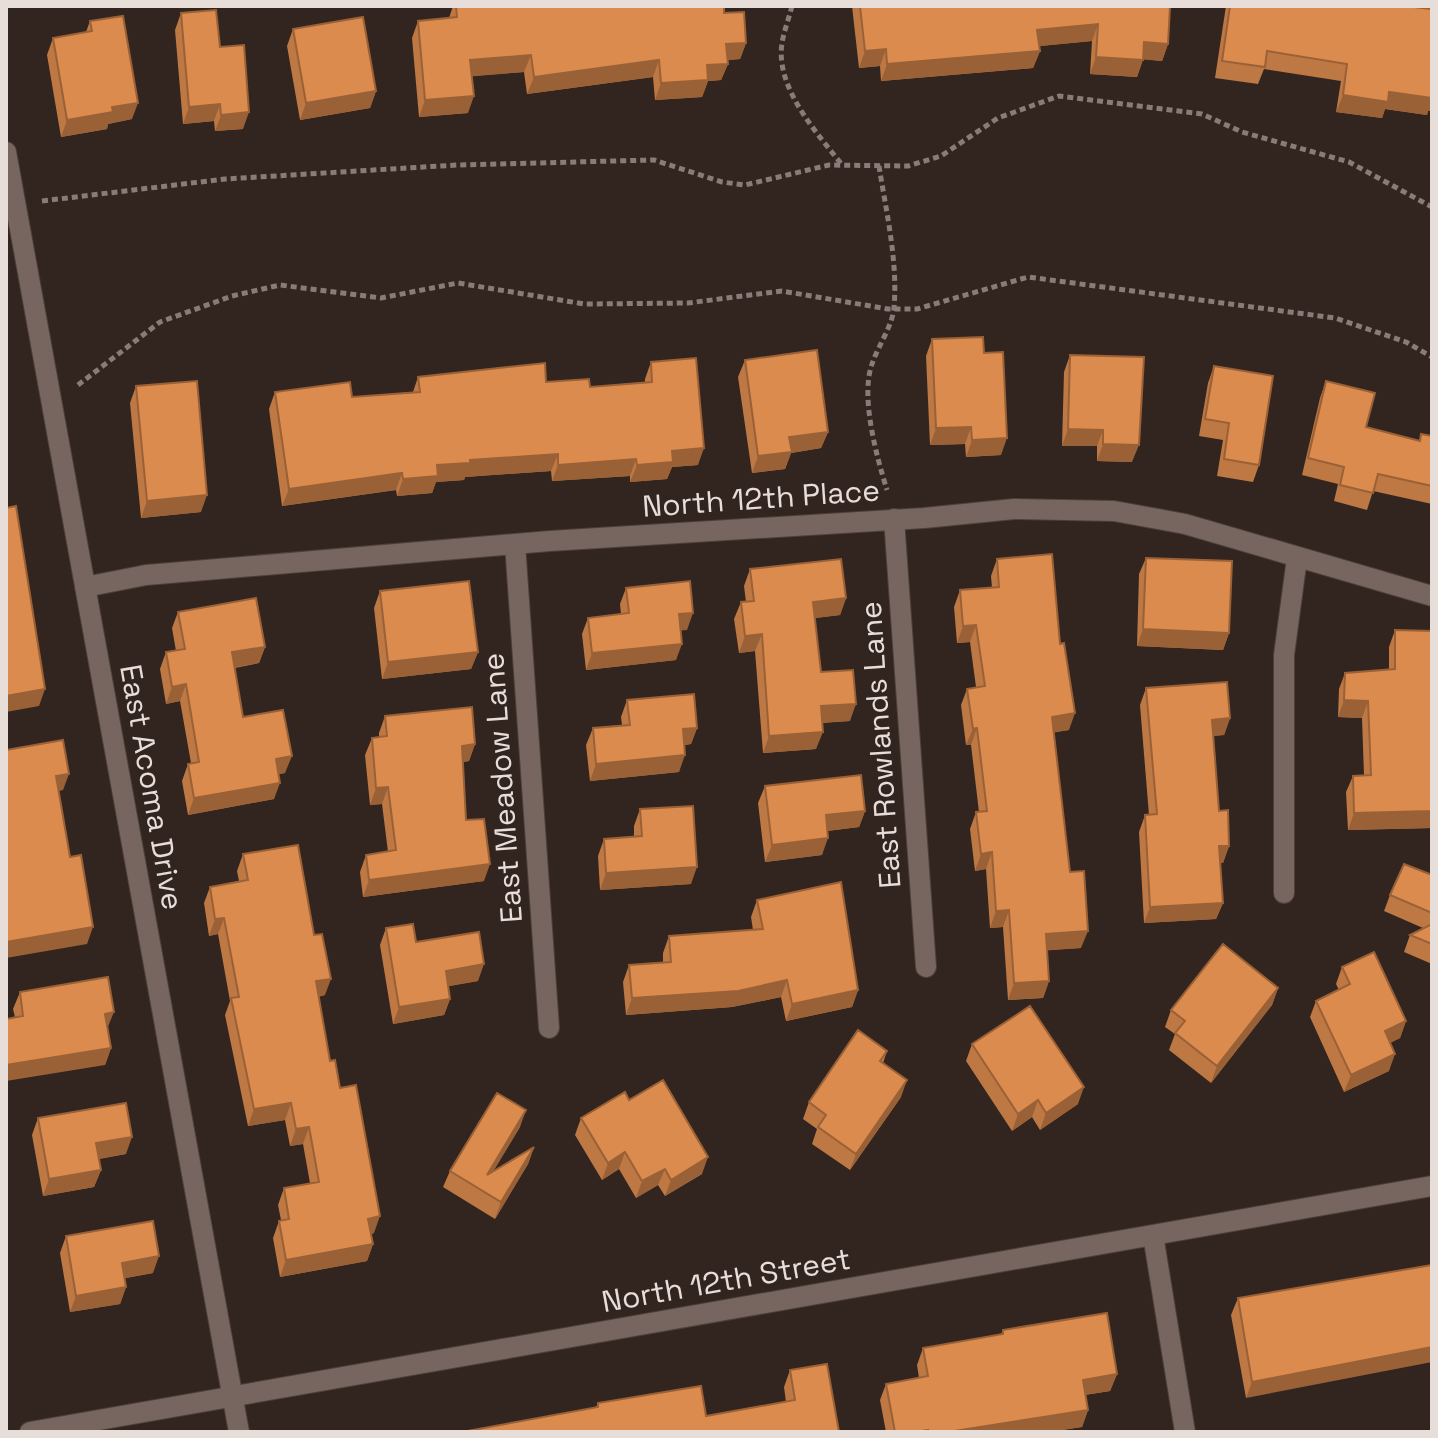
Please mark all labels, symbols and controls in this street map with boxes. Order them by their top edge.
street label: North 12th Place [641,470,881,526]
street label: East Rowlands Lane [851,600,909,890]
street label: East Meadow Lane [473,652,531,924]
street label: East Acoma Drive [111,661,193,913]
street label: North 12th Street [599,1239,853,1321]

